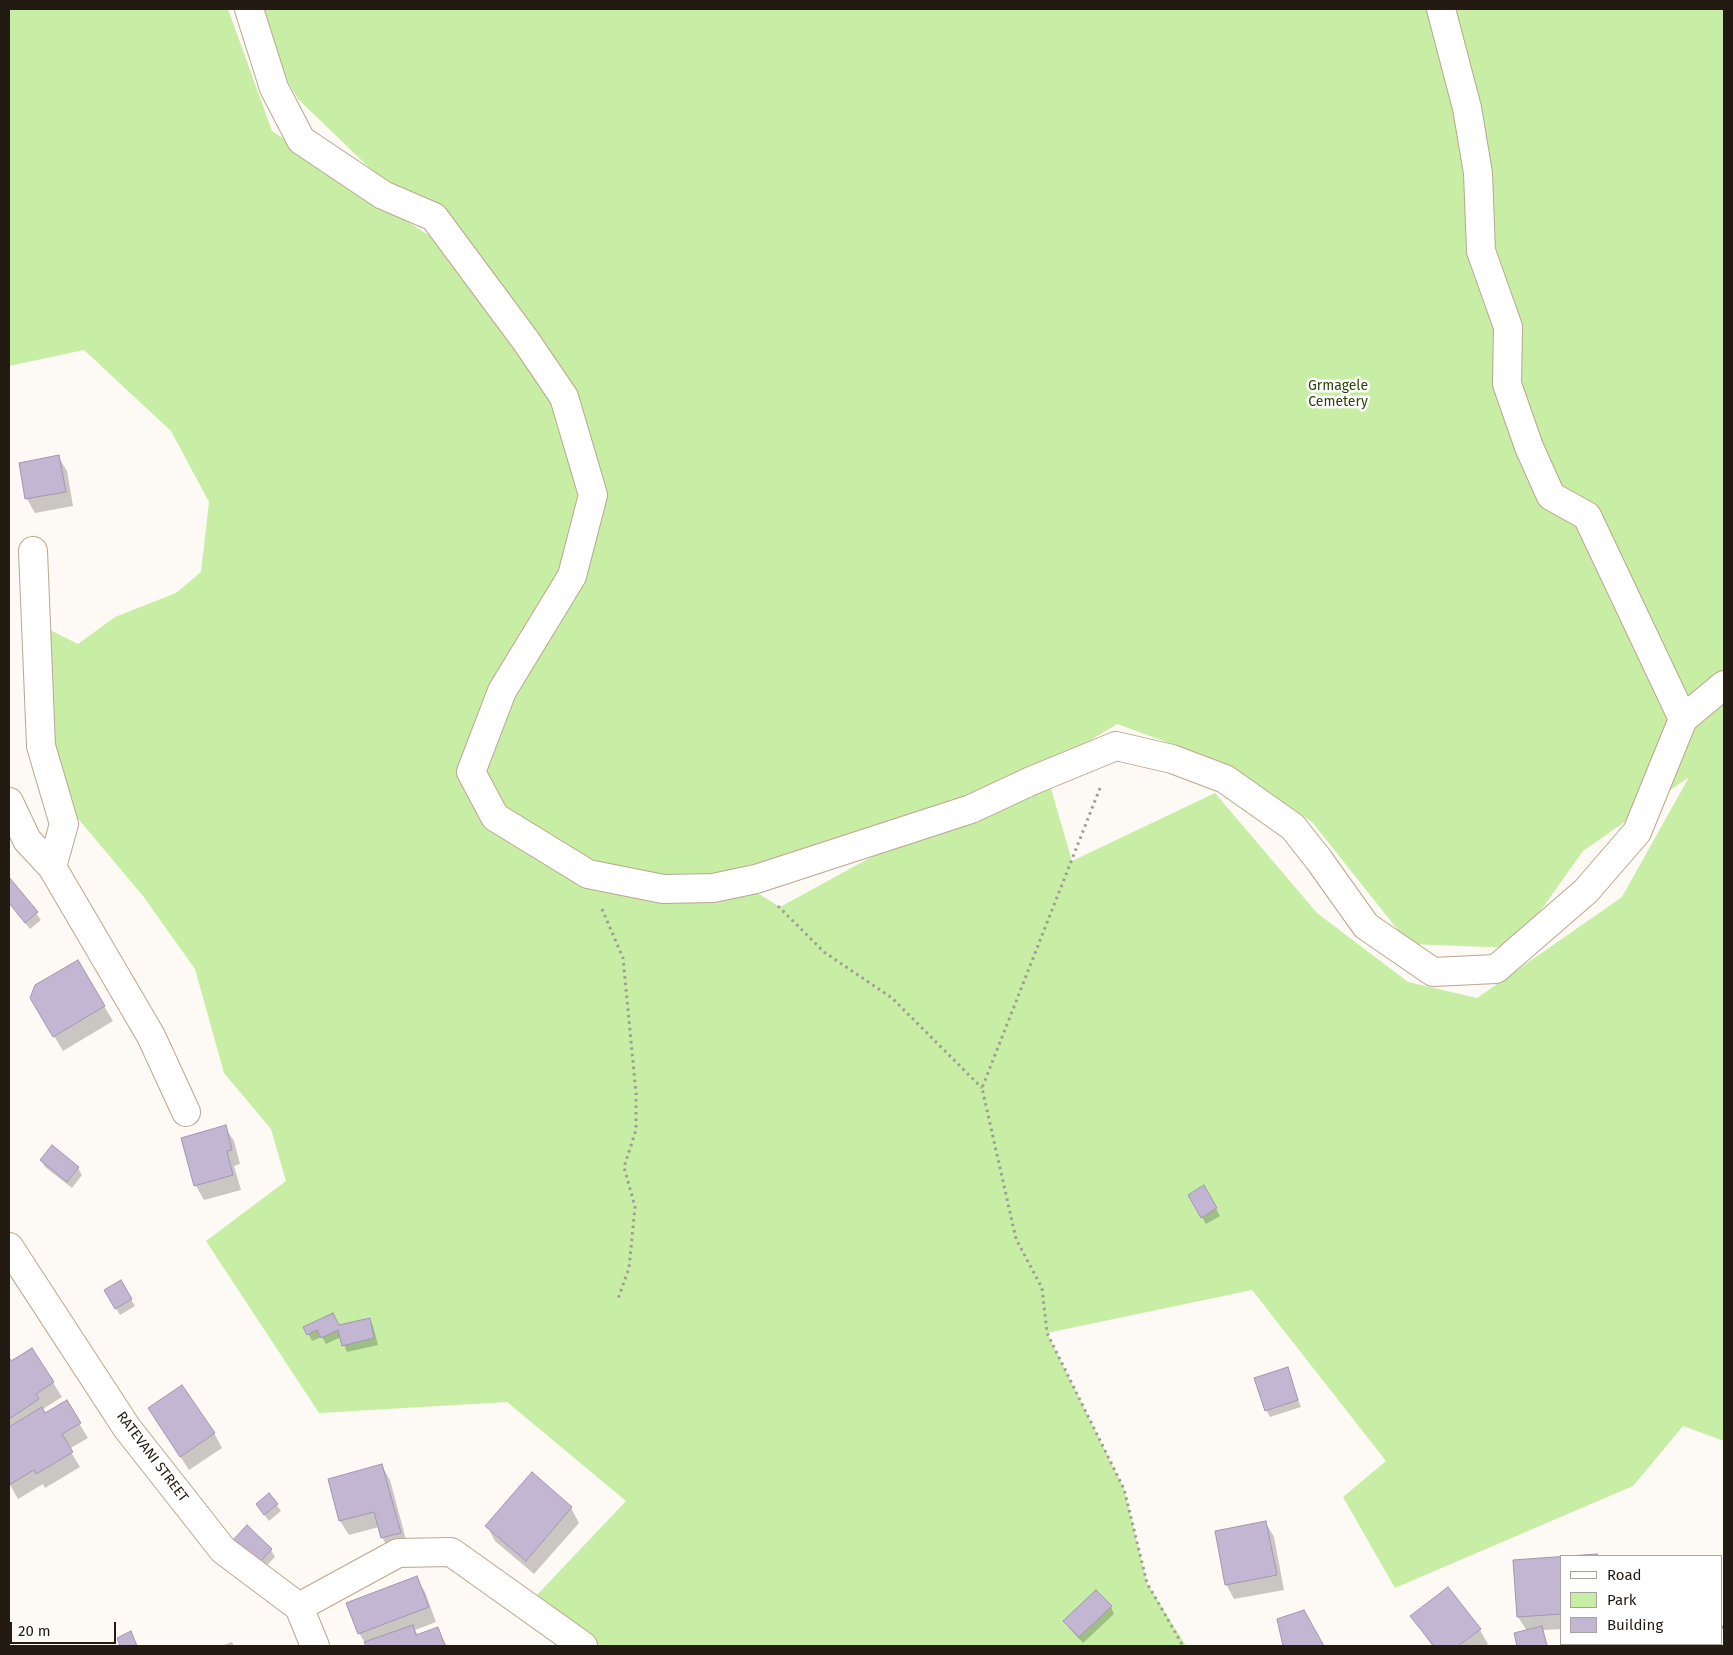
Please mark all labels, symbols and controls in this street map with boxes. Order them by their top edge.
park label: Grmagele Cemetery [1308,378,1368,411]
street label: RATEVANI STREET [113,1409,191,1505]
legend [1560,1555,1723,1645]
text: Road [1607,1566,1642,1584]
text: Park [1607,1591,1637,1609]
scale bar [12,1612,119,1644]
text: Building [1607,1616,1663,1634]
text: 20 m [18,1622,51,1640]

